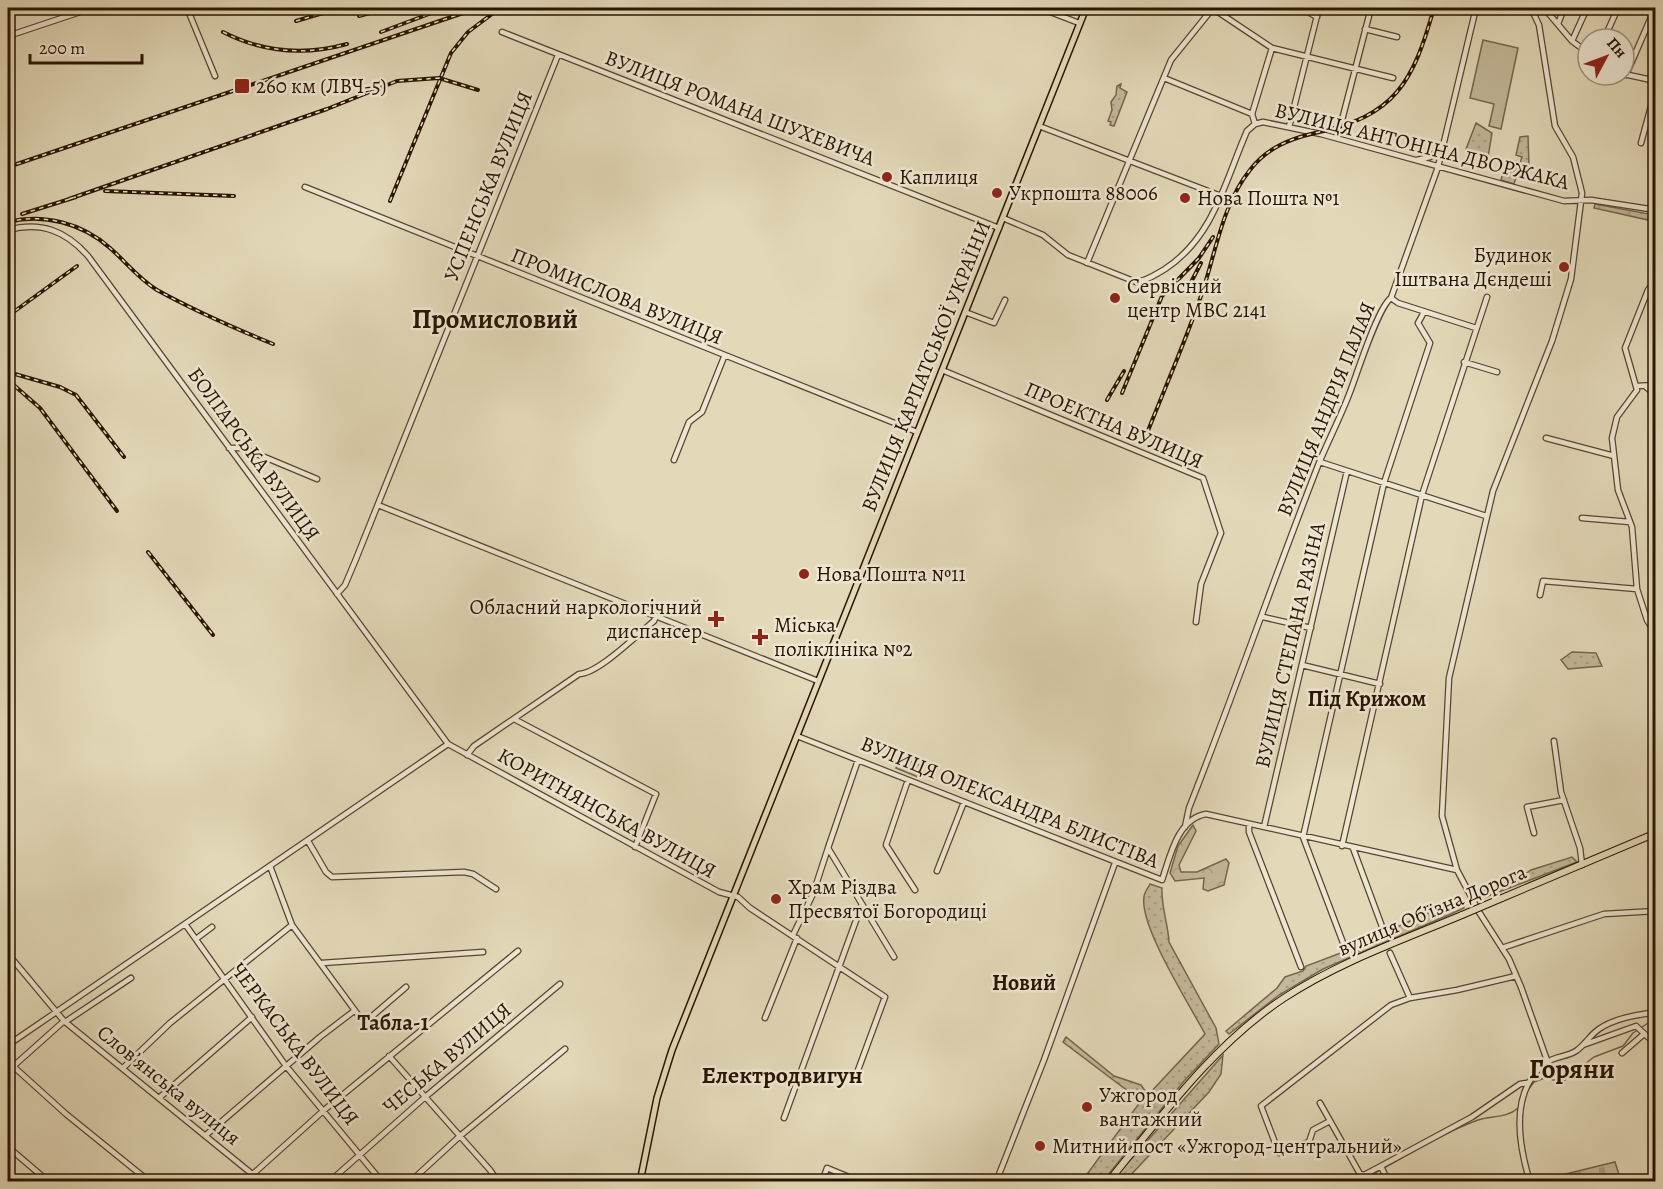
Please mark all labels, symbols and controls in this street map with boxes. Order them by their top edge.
scale bar [30,27,142,65]
north arrow [1576,27,1636,87]
text: Пн [1601,33,1632,63]
text: 200 m [39,36,85,60]
street label: ВУЛИЦЯ РОМАНА ШУХЕВИЧА [601,43,880,173]
place label: 260 км (ЛВЧ-5) [256,72,386,100]
marker: 260 км (ЛВЧ-5) [233,77,251,95]
street label: УСПЕНСЬКА ВУЛИЦЯ [437,87,539,285]
street label: ВУЛИЦЯ АНТОНІНА ДВОРЖАКА [1272,96,1573,196]
place label: Каплиця [899,163,978,191]
marker: Каплиця [880,170,894,184]
place label: Укрпошта 88006 [1009,179,1158,207]
place label: Нова Пошта №1 [1197,184,1340,212]
marker: Укрпошта 88006 [990,186,1004,200]
marker: Нова Пошта №1 [1178,191,1192,205]
street label: ВУЛИЦЯ КАРПАТСЬКОЇ УКРАЇНИ [855,216,997,516]
street label: ПРОМИСЛОВА ВУЛИЦЯ [507,241,727,351]
place label: Будинок Іштвана Дєндеші [1394,241,1552,293]
marker: Будинок Іштвана Дєндеші [1557,260,1571,274]
place label: Сервісний центр МВС 2141 [1127,272,1266,324]
marker: Сервісний центр МВС 2141 [1108,291,1122,305]
street label: ВУЛИЦЯ АНДРІЯ ПАЛАЯ [1270,298,1382,520]
district label: Промисловий [412,301,578,337]
street label: БОЛГАРСЬКА ВУЛИЦЯ [181,361,327,547]
street label: ПРОЕКТНА ВУЛИЦЯ [1020,375,1208,475]
street label: ВУЛИЦЯ СТЕПАНА РАЗІНА [1248,519,1332,771]
place label: Нова Пошта №11 [816,560,966,588]
marker: Нова Пошта №11 [797,567,811,581]
place label: Обласний наркологічний диспансер [470,593,702,645]
marker: Обласний наркологічний диспансер [707,610,725,628]
place label: Міська поліклініка №2 [774,611,913,663]
marker: Міська поліклініка №2 [751,628,769,646]
district label: Під Крижом [1308,684,1427,714]
street label: ВУЛИЦЯ ОЛЕКСАНДРА БЛИСТІВА [857,729,1164,875]
street label: КОРИТНЯНСЬКА ВУЛИЦЯ [493,741,721,885]
street label: вулиця Обʼїзна Дорога [1333,857,1531,962]
place label: Храм Різдва Пресвятої Богородиці [788,873,987,925]
marker: Храм Різдва Пресвятої Богородиці [769,892,783,906]
street label: ЧЕРКАСЬКА ВУЛИЦЯ [225,957,365,1131]
district label: Новий [992,968,1056,998]
street label: ЧЕСЬКА ВУЛИЦЯ [377,996,517,1120]
district label: Табла-1 [357,1008,429,1038]
street label: Словʼянська вулиця [91,1018,247,1152]
district label: Горяни [1529,1051,1615,1087]
district label: Електродвигун [701,1059,863,1091]
place label: Ужгород вантажний [1099,1081,1203,1133]
marker: Ужгород вантажний [1080,1100,1094,1114]
place label: Митний пост «Ужгород-центральний» [1052,1132,1402,1160]
marker: Митний пост «Ужгород-центральний» [1033,1139,1047,1153]

